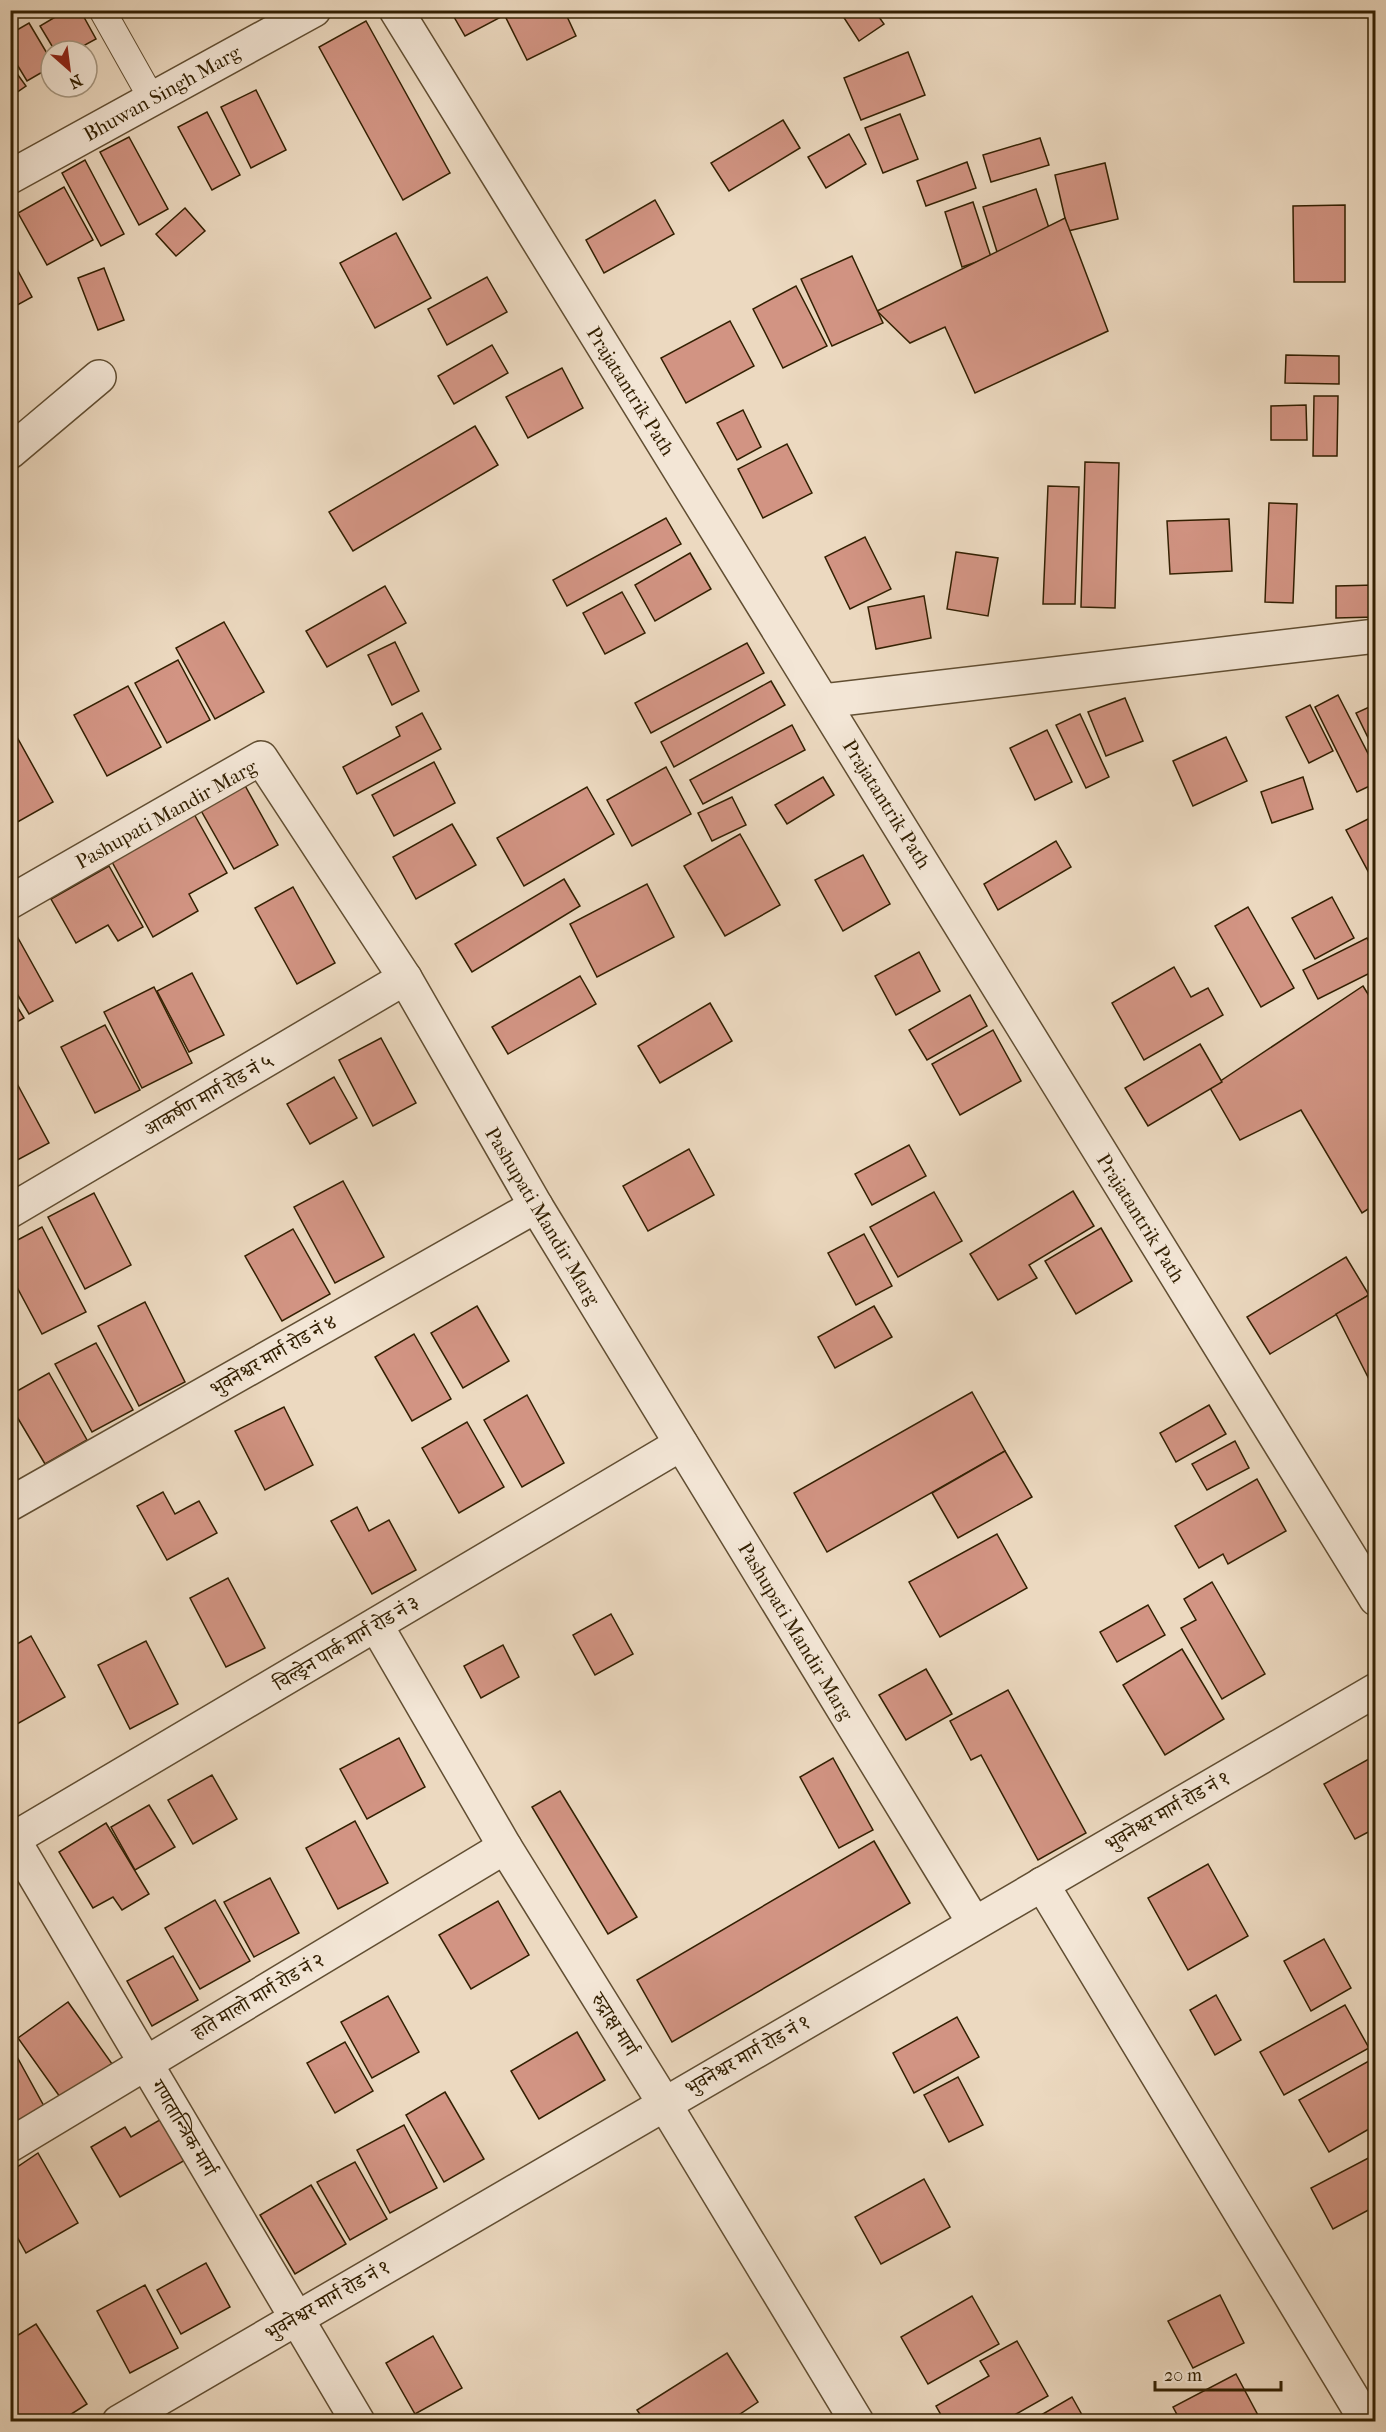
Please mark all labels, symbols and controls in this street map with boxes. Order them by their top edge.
north arrow [39,39,99,99]
street label: Bhuwan Singh Marg [80,41,245,146]
text: N [65,71,86,93]
street label: Prajatantrik Path [582,323,680,461]
street label: Prajatantrik Path [838,736,936,874]
street label: Pashupati Mandir Marg [72,755,261,874]
street label: आकर्षण मार्ग रोड नं ५ [139,1048,277,1141]
street label: Pashupati Mandir Marg [480,1123,605,1310]
street label: Prajatantrik Path [1092,1150,1190,1288]
street label: भुवनेश्वर मार्ग रोड नं ४ [205,1309,342,1403]
street label: Pashupati Mandir Marg [733,1538,858,1725]
street label: चिल्ड्रेन पार्क मार्ग रोड नं ३ [268,1590,423,1696]
street label: भुवनेश्वर मार्ग रोड नं १ [1100,1766,1235,1858]
street label: हाते मालो मार्ग रोड नं २ [187,1947,328,2045]
street label: रुद्राक्ष मार्ग [586,1988,644,2061]
street label: भुवनेश्वर मार्ग रोड नं १ [680,2010,815,2102]
street label: गणतान्त्रिक मार्ग [145,2075,223,2182]
street label: भुवनेश्वर मार्ग रोड नं १ [260,2255,395,2347]
scale bar [1155,2354,1281,2392]
text: 20 m [1164,2365,1202,2386]

